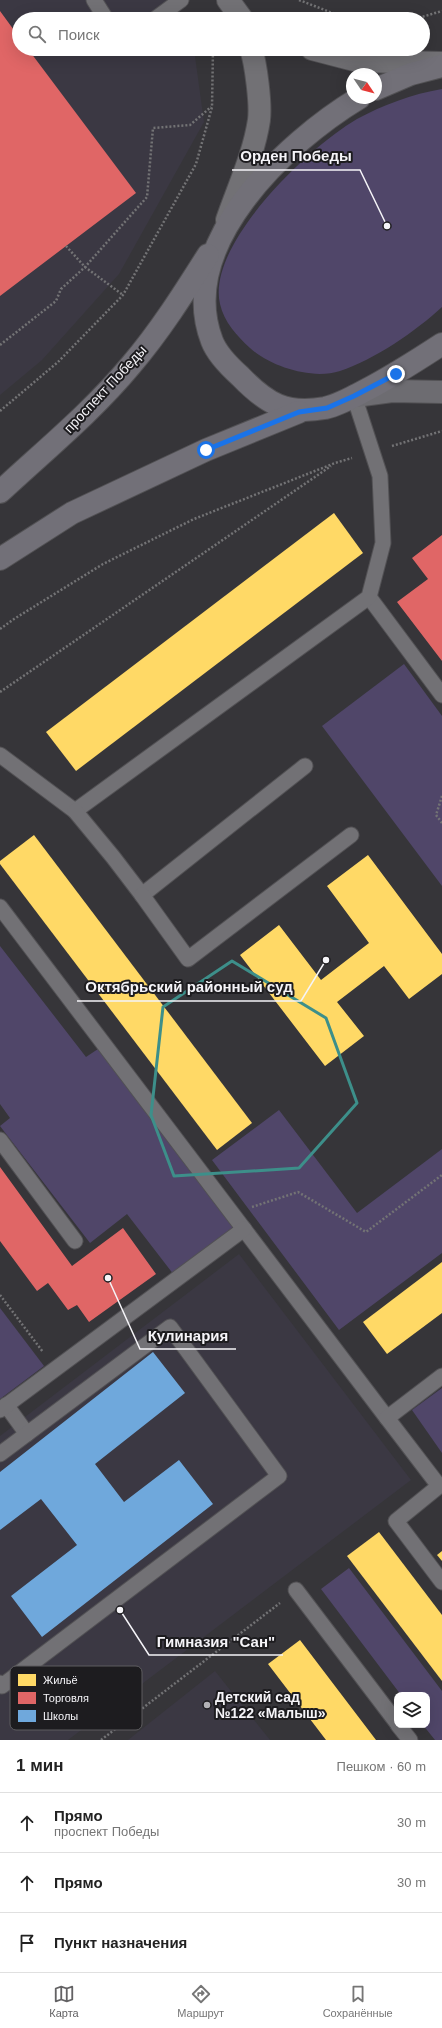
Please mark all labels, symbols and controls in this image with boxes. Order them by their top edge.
search box [12,12,430,56]
icon: search [26,23,48,45]
text: Поиск [58,26,100,43]
north arrow [346,68,382,104]
callout: Орден Победы [232,143,360,170]
text: Орден Победы [240,147,352,164]
street label: проспект Победы [60,342,150,436]
route end [387,365,405,383]
route start [197,441,215,459]
callout: Октябрьский районный суд [77,974,301,1001]
text: Октябрьский районный суд [85,978,293,995]
callout: Кулинария [140,1322,236,1349]
text: Кулинария [148,1327,228,1344]
callout: Гимназия "Сан" [149,1628,283,1655]
text: Гимназия "Сан" [157,1633,275,1650]
legend [10,1666,142,1730]
text: Жильё [43,1674,78,1686]
place label: Детский сад №122 «Малыш» [215,1689,326,1721]
text: Торговля [43,1692,89,1704]
map controls [394,1692,430,1728]
button: layers [394,1692,430,1728]
marker: Детский сад №122 «Малыш» [202,1700,212,1710]
text: Школы [43,1710,78,1722]
text: 1 мин [16,1756,63,1775]
text: Пешком · 60 m [337,1759,426,1774]
text: Прямо [54,1807,103,1824]
icon: ahead [16,1812,38,1834]
text: 30 m [397,1815,426,1830]
text: проспект Победы [54,1824,159,1839]
icon: ahead [16,1872,38,1894]
text: Прямо [54,1874,103,1891]
text: 30 m [397,1875,426,1890]
icon: arrive [16,1932,38,1954]
text: Пункт назначения [54,1934,187,1951]
tab: Карта [49,1983,79,2019]
tab: Маршрут [177,1983,224,2019]
tab: Сохранённые [323,1983,393,2019]

